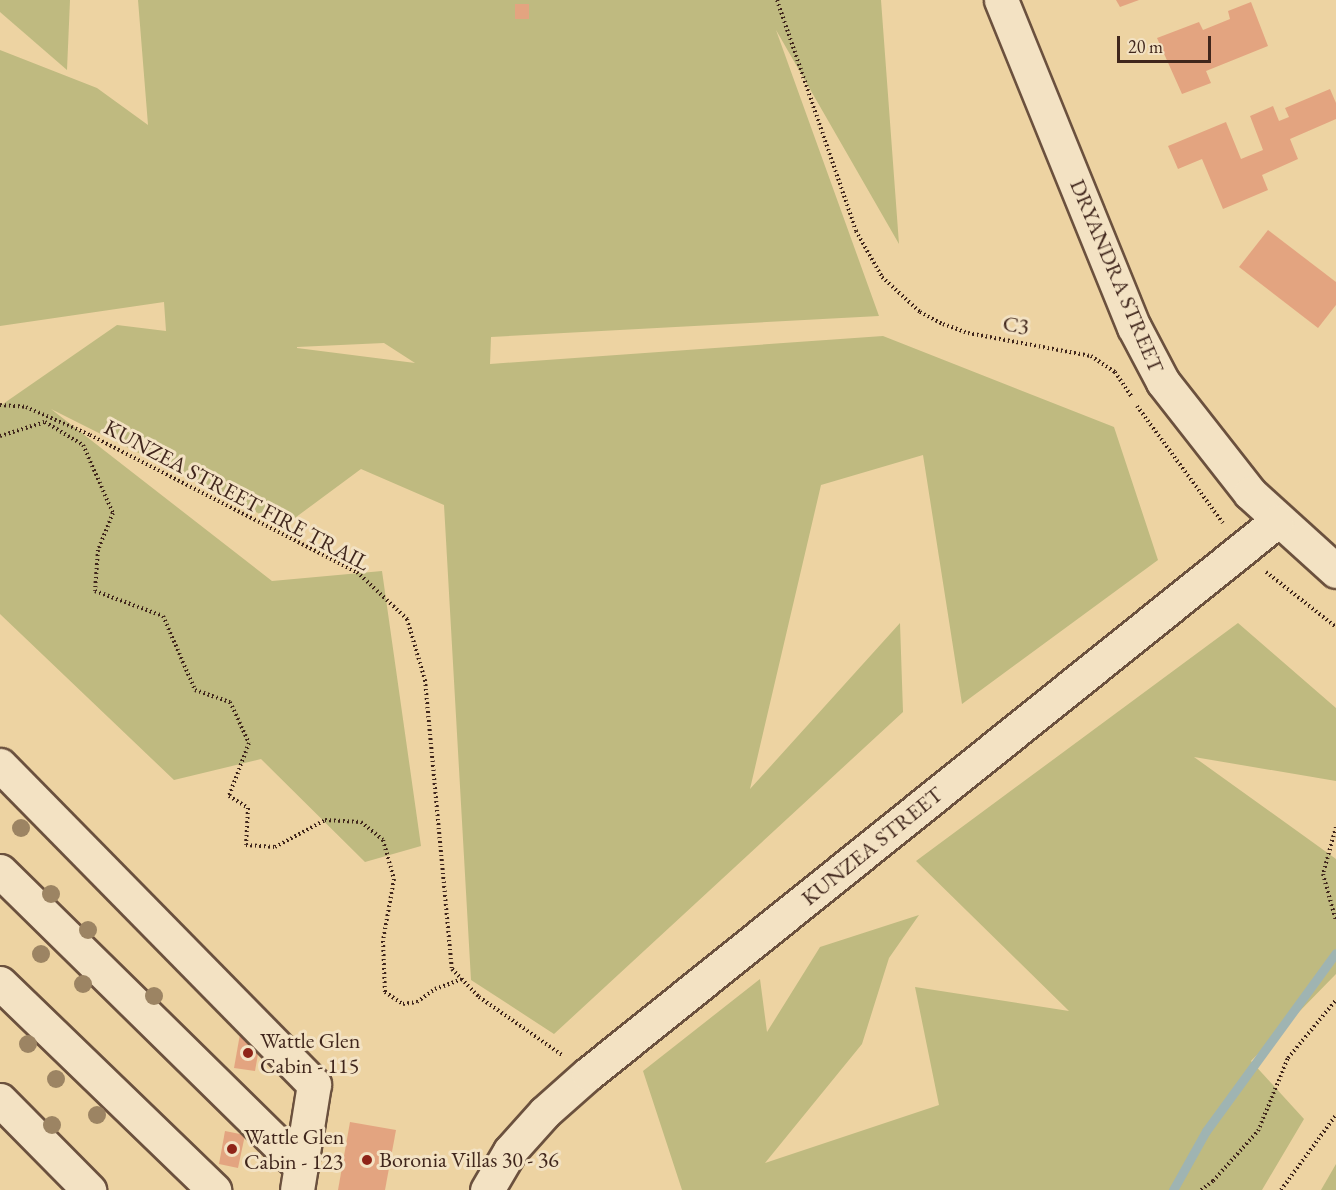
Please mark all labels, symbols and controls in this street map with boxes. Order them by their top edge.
scale bar [1120,24,1214,62]
text: 20 m [1128,35,1163,58]
street label: DRYANDRA STREET [1064,175,1170,377]
street label: C3 [1001,310,1031,340]
street label: KUNZEA STREET FIRE TRAIL [100,414,374,576]
street label: KUNZEA STREET [796,781,948,911]
place label: Wattle Glen Cabin - 115 [260,1027,360,1078]
marker: Wattle Glen Cabin - 115 [241,1046,255,1060]
place label: Wattle Glen Cabin - 123 [244,1123,344,1174]
marker: Wattle Glen Cabin - 123 [225,1142,239,1156]
place label: Boronia Villas 30 - 36 [379,1147,559,1173]
marker: Boronia Villas 30 - 36 [360,1153,374,1167]

